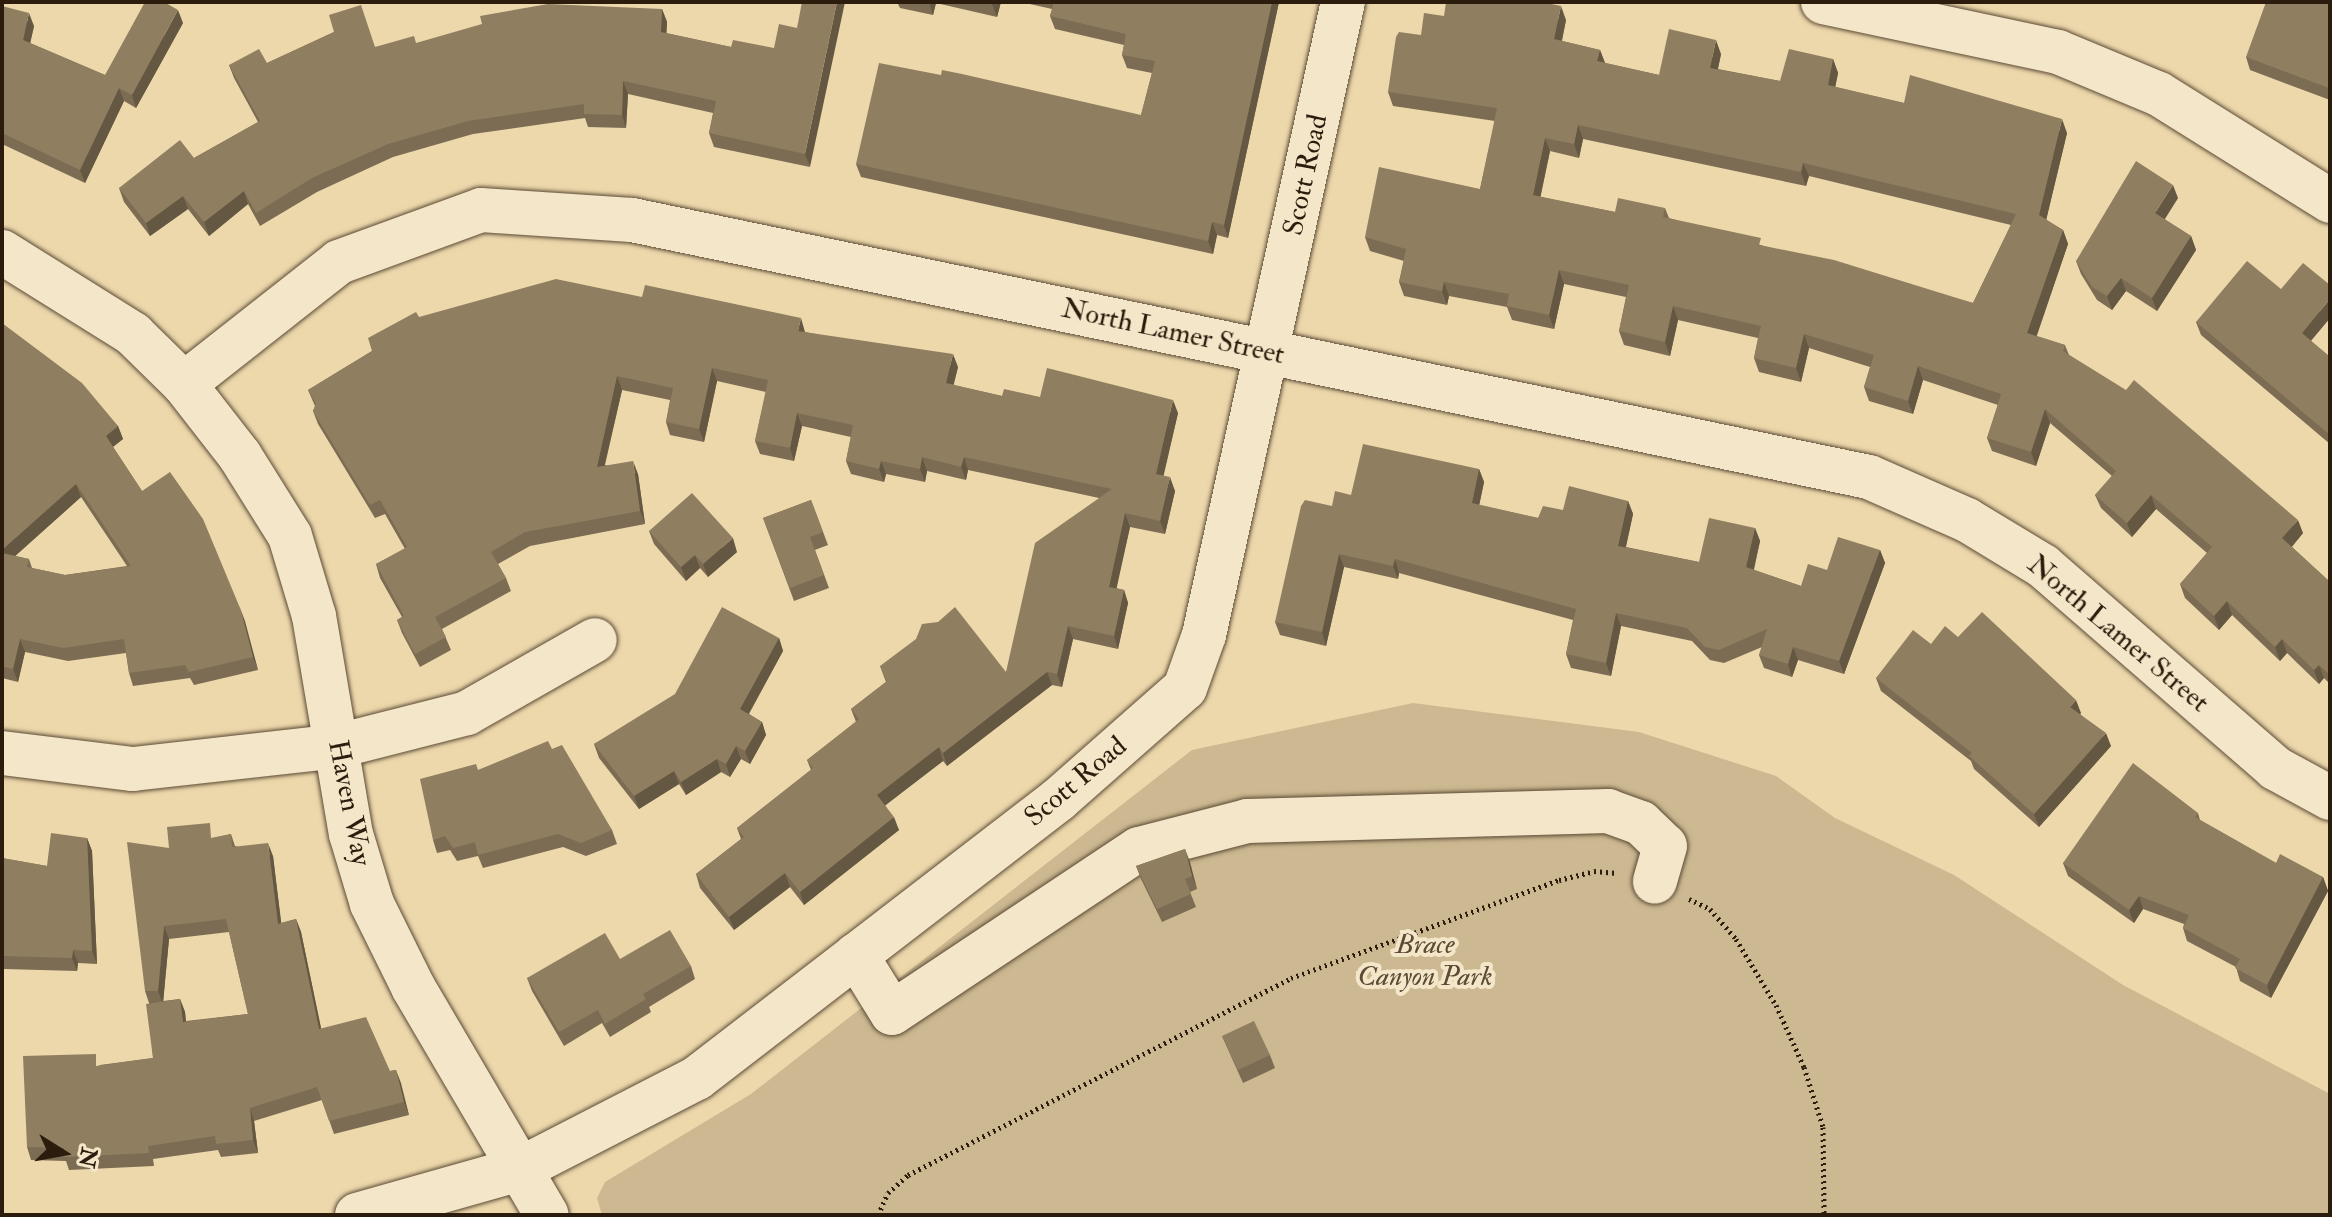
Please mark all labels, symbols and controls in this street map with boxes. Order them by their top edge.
street label: Scott Road [1277,111,1335,239]
street label: North Lamer Street [1059,292,1287,372]
street label: North Lamer Street [2020,548,2216,720]
street label: Scott Road [1018,730,1134,834]
street label: Haven Way [320,737,378,869]
park label: Brace Canyon Park [1357,928,1493,994]
north arrow [24,1113,104,1193]
text: N [72,1145,103,1170]

